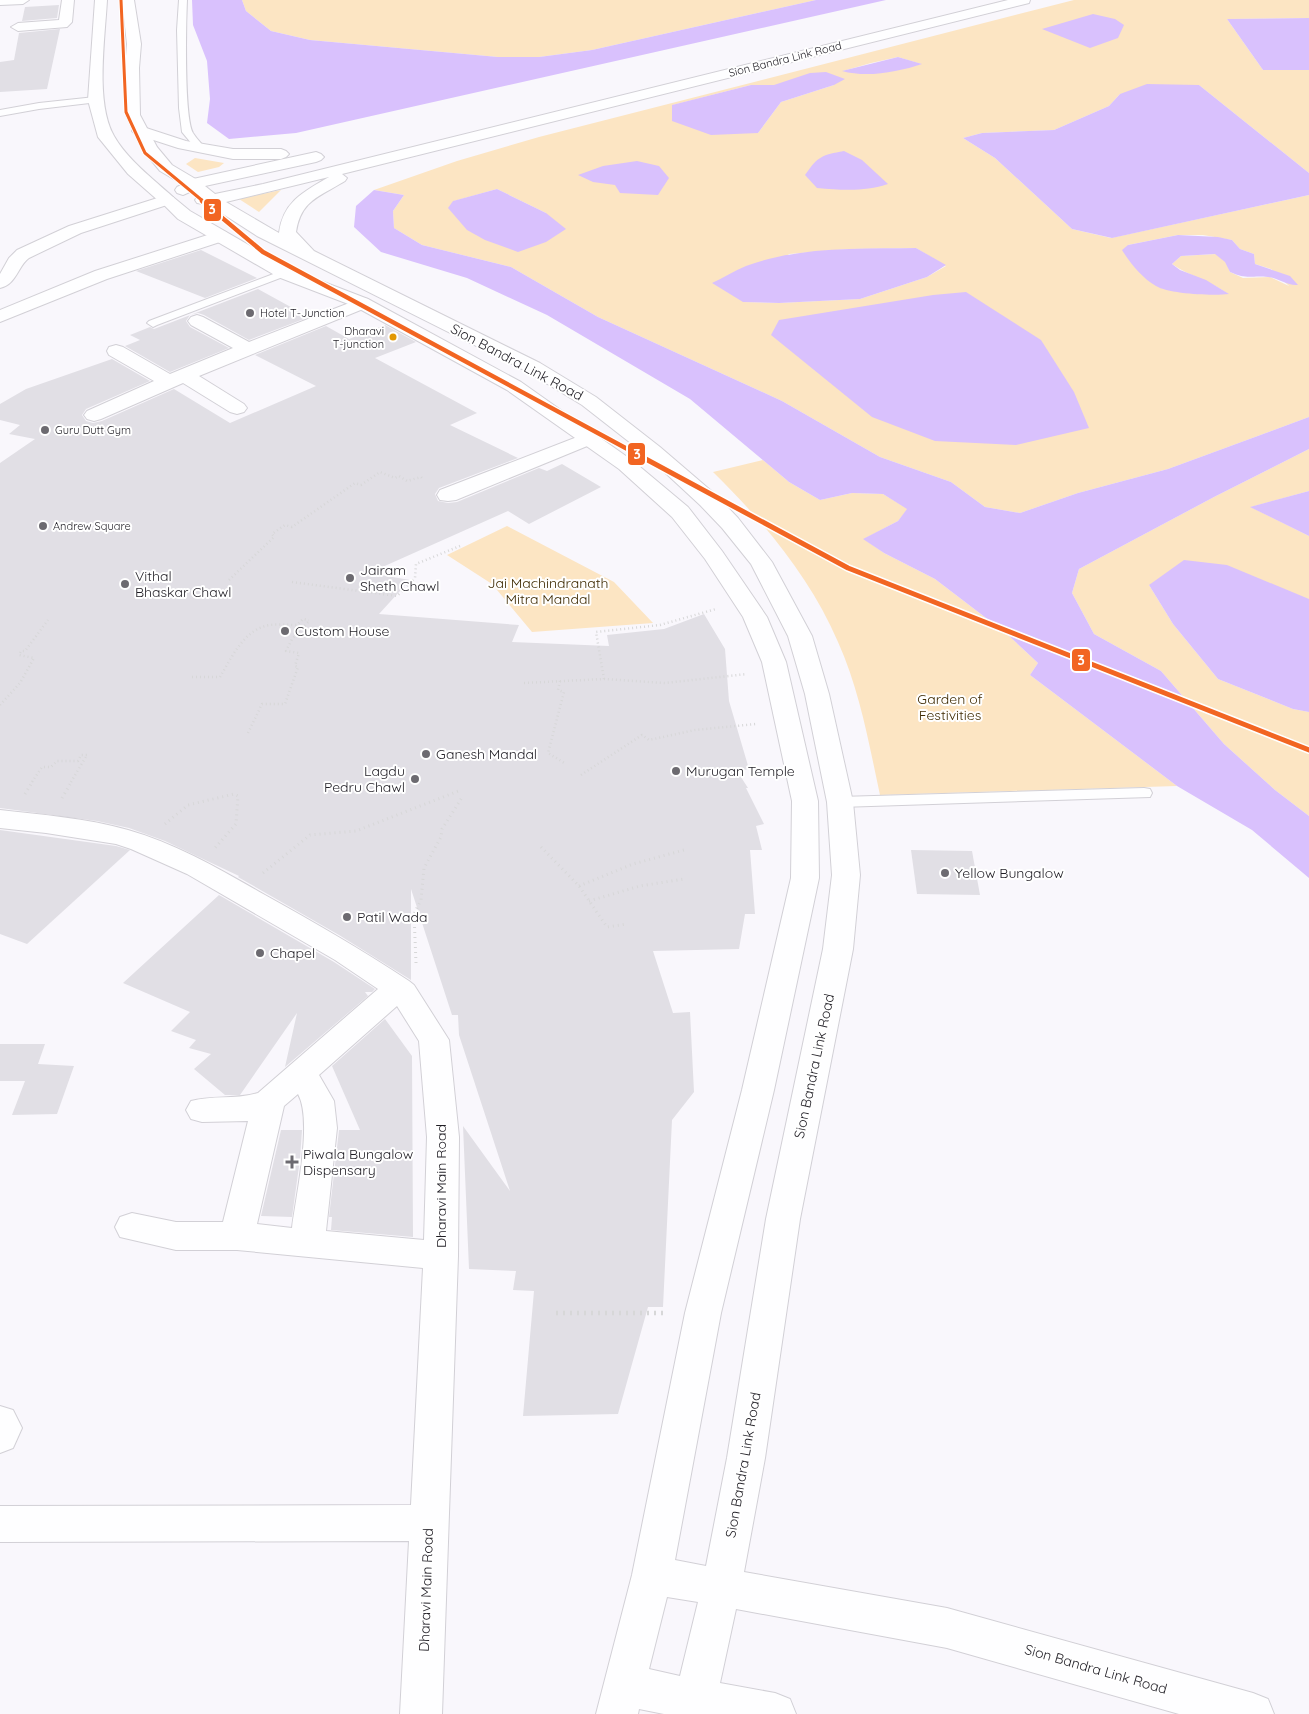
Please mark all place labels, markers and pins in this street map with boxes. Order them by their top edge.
place label: Hotel T-Junction [260,306,345,320]
marker: Hotel T-Junction [244,307,256,319]
place label: Dharavi T-junction [333,324,384,351]
marker: Dharavi T-junction [388,332,398,342]
place label: Guru Dutt Gym [55,423,131,437]
marker: Guru Dutt Gym [39,424,51,436]
place label: Andrew Square [53,519,131,533]
marker: Andrew Square [37,520,49,532]
place label: Jairam Sheth Chawl [360,561,440,595]
place label: Vithal Bhaskar Chawl [135,567,231,601]
marker: Jairam Sheth Chawl [344,572,356,584]
marker: Vithal Bhaskar Chawl [119,578,131,590]
place label: Custom House [295,622,389,640]
marker: Custom House [279,625,291,637]
place label: Ganesh Mandal [436,745,537,763]
marker: Ganesh Mandal [420,748,432,760]
place label: Lagdu Pedru Chawl [324,762,405,796]
place label: Murugan Temple [686,762,795,780]
marker: Murugan Temple [670,765,682,777]
marker: Lagdu Pedru Chawl [409,773,421,785]
place label: Yellow Bungalow [955,864,1064,882]
marker: Yellow Bungalow [939,867,951,879]
place label: Patil Wada [357,908,427,926]
marker: Patil Wada [341,911,353,923]
place label: Chapel [270,944,315,962]
marker: Chapel [254,947,266,959]
place label: Piwala Bungalow Dispensary [303,1145,414,1179]
marker: Piwala Bungalow Dispensary [285,1155,299,1169]

